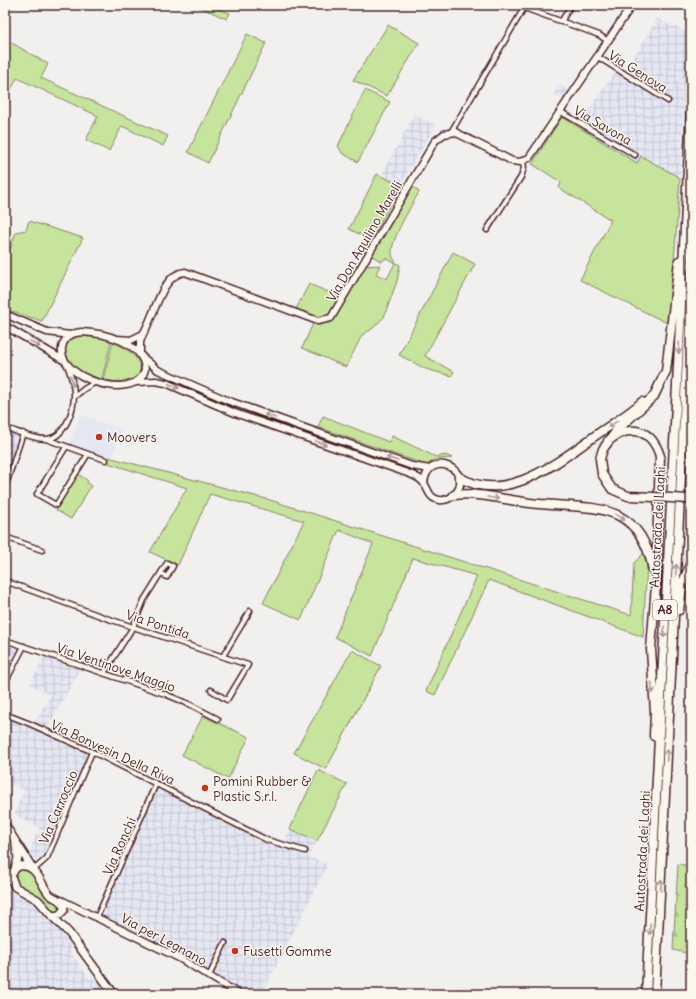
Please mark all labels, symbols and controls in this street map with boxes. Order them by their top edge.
street label: Via Genova [605,47,670,96]
street label: Via Savona [570,102,635,149]
street label: Via Don Aquilino Marelli [323,178,406,305]
one-way arrow [29,341,41,349]
one-way arrow [675,341,682,354]
one-way arrow [69,374,76,387]
one-way arrow [168,383,180,390]
one-way arrow [264,411,276,419]
one-way arrow [607,420,618,428]
place label: Moovers [107,429,157,446]
marker: Moovers [94,432,104,442]
one-way arrow [315,440,328,447]
one-way arrow [387,455,399,463]
street label: Autostrada dei Laghi [646,466,669,588]
one-way arrow [486,494,499,502]
one-way arrow [614,513,625,521]
one-way arrow [672,564,680,577]
road number: A8 [653,600,677,620]
street label: Via Pontida [124,606,192,643]
one-way arrow [661,625,668,638]
street label: Via Ventinove Maggio [54,639,178,696]
one-way arrow [649,681,656,694]
street label: Via Bonvesin Della Riva [48,716,178,789]
one-way arrow [663,749,671,762]
street label: Via Carroccio [35,768,82,847]
place label: Pomini Rubber & Plastic S.r.l. [213,773,311,805]
marker: Pomini Rubber & Plastic S.r.l. [200,783,210,793]
street label: Autostrada dei Laghi [631,790,654,912]
street label: Via Ronchi [99,815,140,878]
one-way arrow [657,879,664,892]
street label: Via per Legnano [118,910,210,969]
one-way arrow [646,922,653,935]
place label: Fusetti Gomme [243,943,332,960]
marker: Fusetti Gomme [230,946,240,956]

